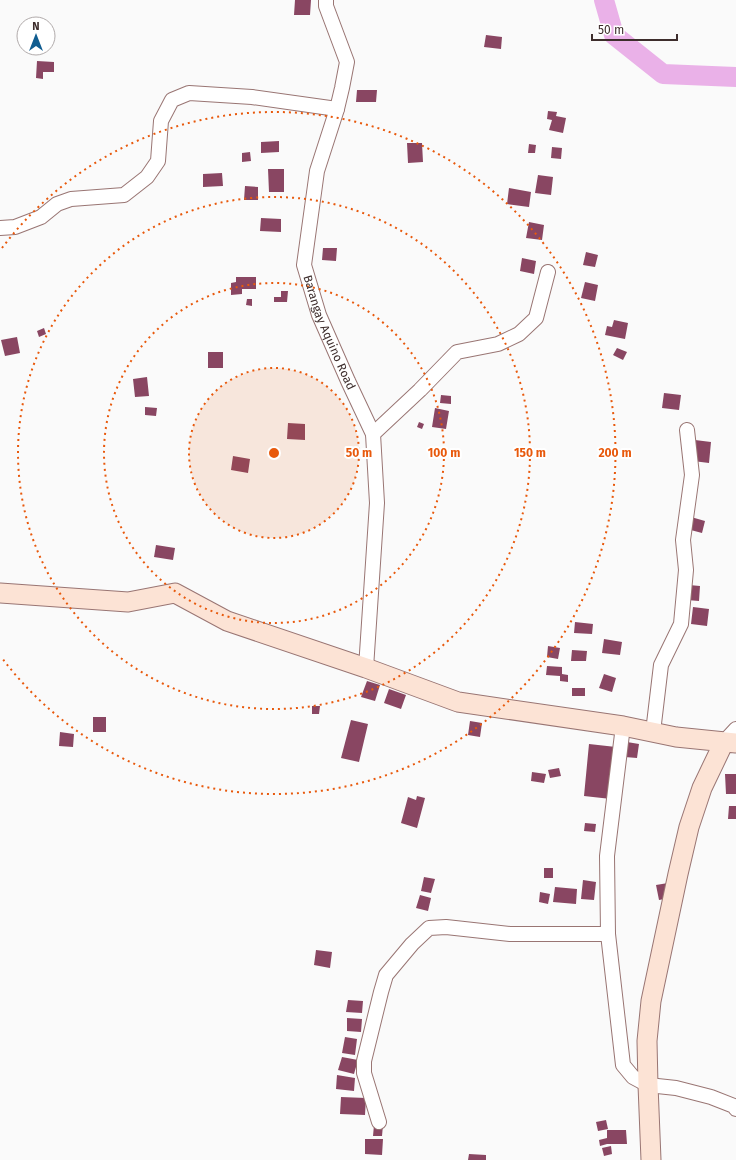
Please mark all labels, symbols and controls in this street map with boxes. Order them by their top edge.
north arrow [16,16,56,56]
scale bar [592,16,677,42]
text: N [32,20,40,33]
text: 50 m [598,23,624,37]
street label: Barangay Aquino Road [300,273,358,392]
centre of rings [267,446,281,460]
text: 50 m [346,446,372,460]
text: 100 m [428,446,460,460]
text: 150 m [514,446,546,460]
text: 200 m [598,446,632,460]

